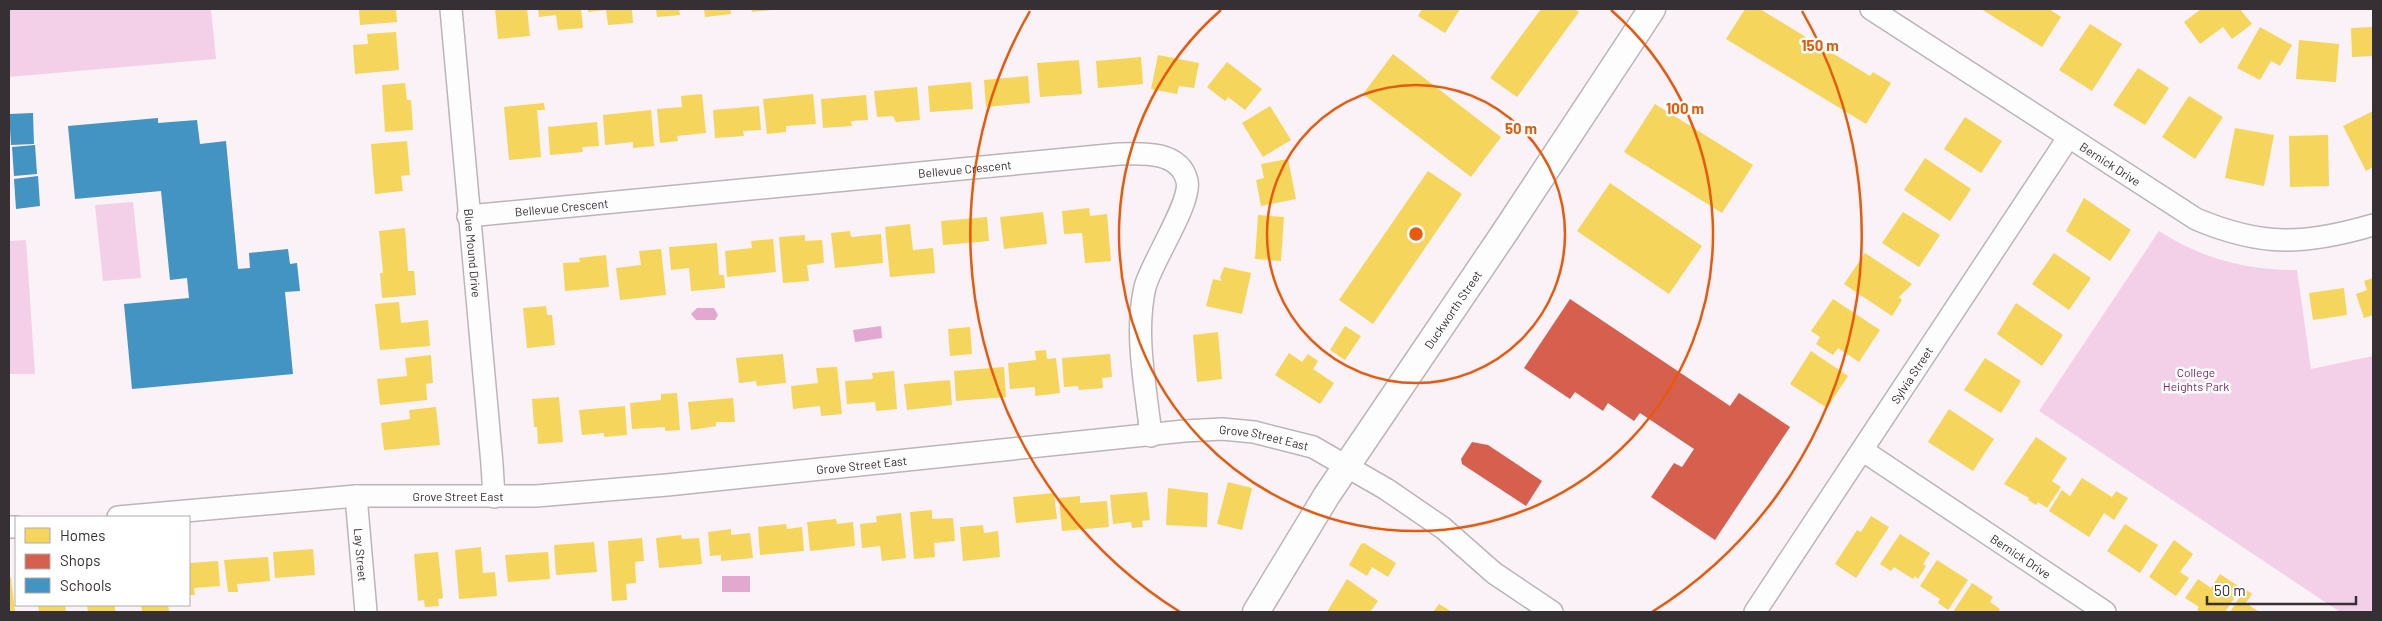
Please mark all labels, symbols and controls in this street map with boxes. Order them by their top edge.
text: 150 m [1801,36,1839,54]
text: 100 m [1666,99,1704,117]
text: 50 m [1505,119,1537,137]
street label: Bernick Drive [2077,139,2143,188]
street label: Bellevue Crescent [917,157,1012,180]
street label: Bellevue Crescent [514,196,609,219]
street label: Blue Mound Drive [462,208,484,298]
centre of rings [1407,225,1425,243]
street label: Duckworth Street [1421,268,1484,351]
street label: Sylvia Street [1888,344,1935,406]
park label: College Heights Park [2163,365,2229,393]
street label: Grove Street East [1219,422,1310,453]
street label: Grove Street East [816,453,908,476]
street label: Grove Street East [413,489,504,503]
legend [15,516,190,606]
text: Homes [60,526,105,544]
street label: Lay Street [352,527,370,582]
street label: Bernick Drive [1988,531,2054,581]
text: Shops [60,551,100,569]
scale bar [2207,574,2356,606]
text: Schools [60,576,112,594]
text: 50 m [2214,581,2246,599]

